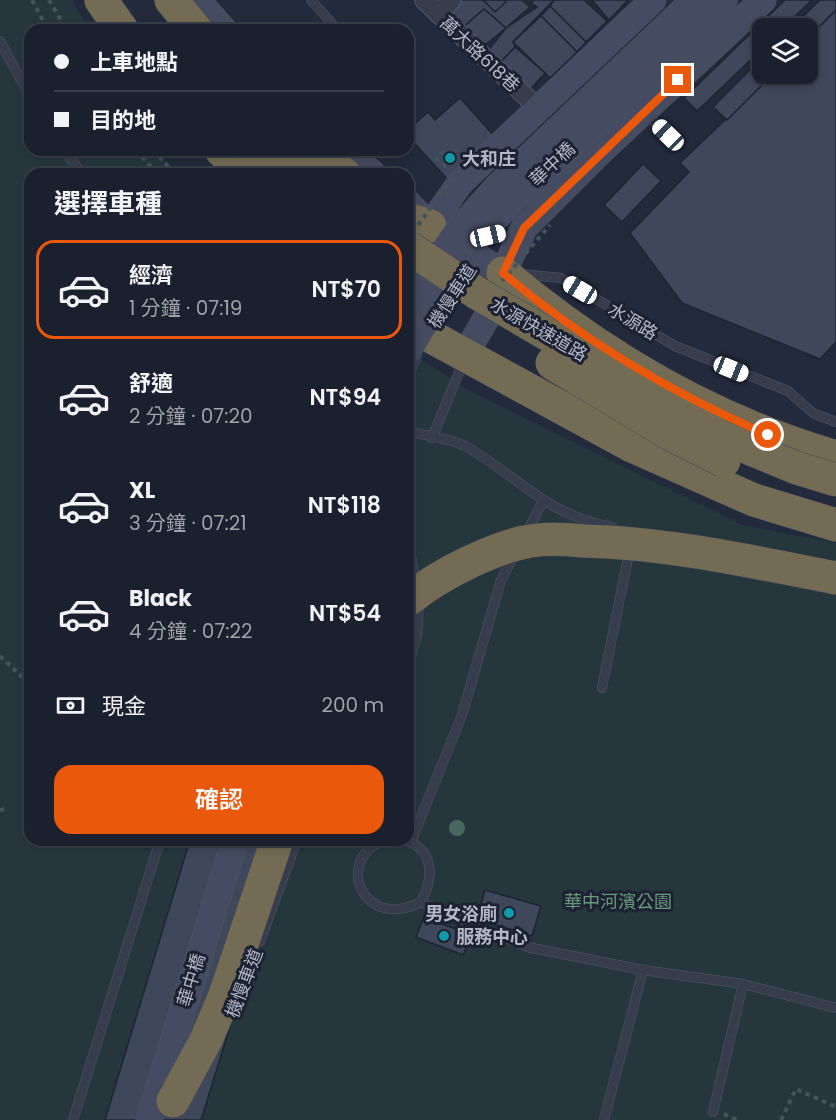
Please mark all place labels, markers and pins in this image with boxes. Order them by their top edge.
place label: 大和庄 [462,146,516,171]
marker: 大和庄 [443,151,457,165]
place label: 男女浴廁 [425,901,497,926]
marker: 男女浴廁 [502,906,516,920]
place label: 服務中心 [456,924,528,949]
marker: 服務中心 [437,929,451,943]

